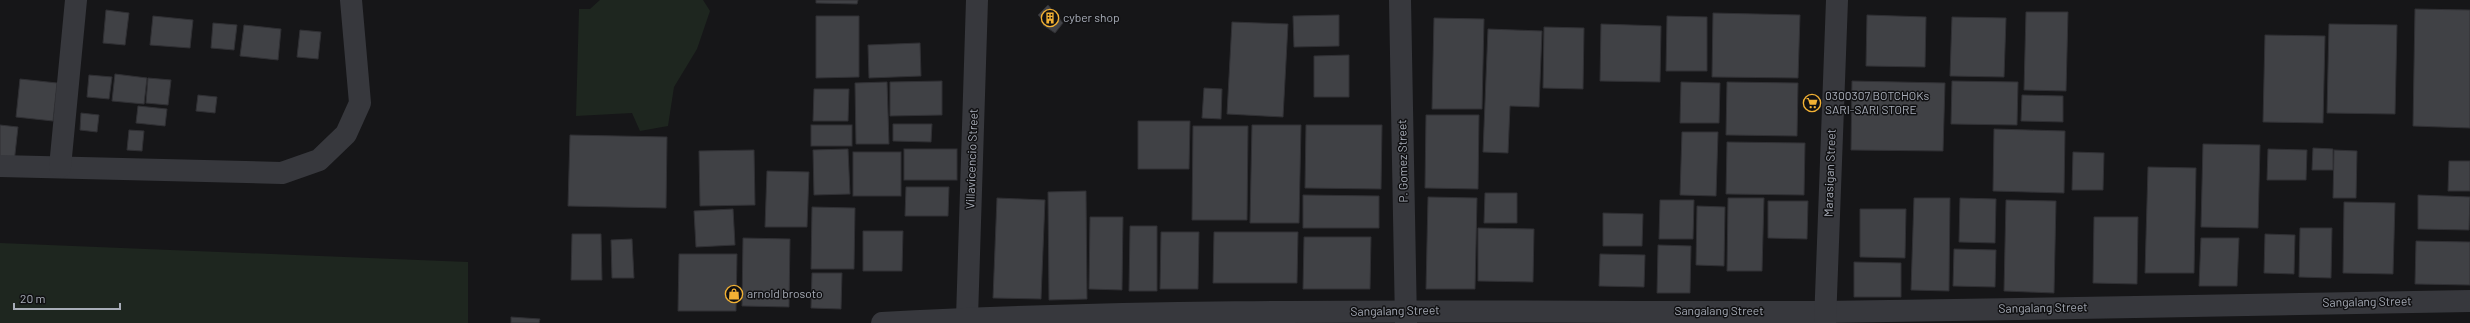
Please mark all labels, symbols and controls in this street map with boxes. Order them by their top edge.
building icon: cyber shop [1040,8,1060,28]
place label: cyber shop [1063,10,1120,24]
place label: 0300307 BOTCHOKs SARI-SARI STORE [1825,88,1930,116]
supermarket icon: 0300307 BOTCHOKs SARI-SARI STORE [1802,93,1822,113]
street label: Villavicencio Street [962,109,980,209]
street label: P. Gomez Street [1394,119,1410,203]
street label: Marasigan Street [1820,129,1838,217]
shop icon: arnold brosoto [724,284,744,304]
scale bar [14,285,120,311]
place label: arnold brosoto [747,286,823,300]
text: 20 m [20,291,46,305]
street label: Sangalang Street [2322,293,2412,309]
street label: Sangalang Street [1998,299,2088,315]
street label: Sangalang Street [1350,302,1440,318]
street label: Sangalang Street [1674,303,1764,317]

